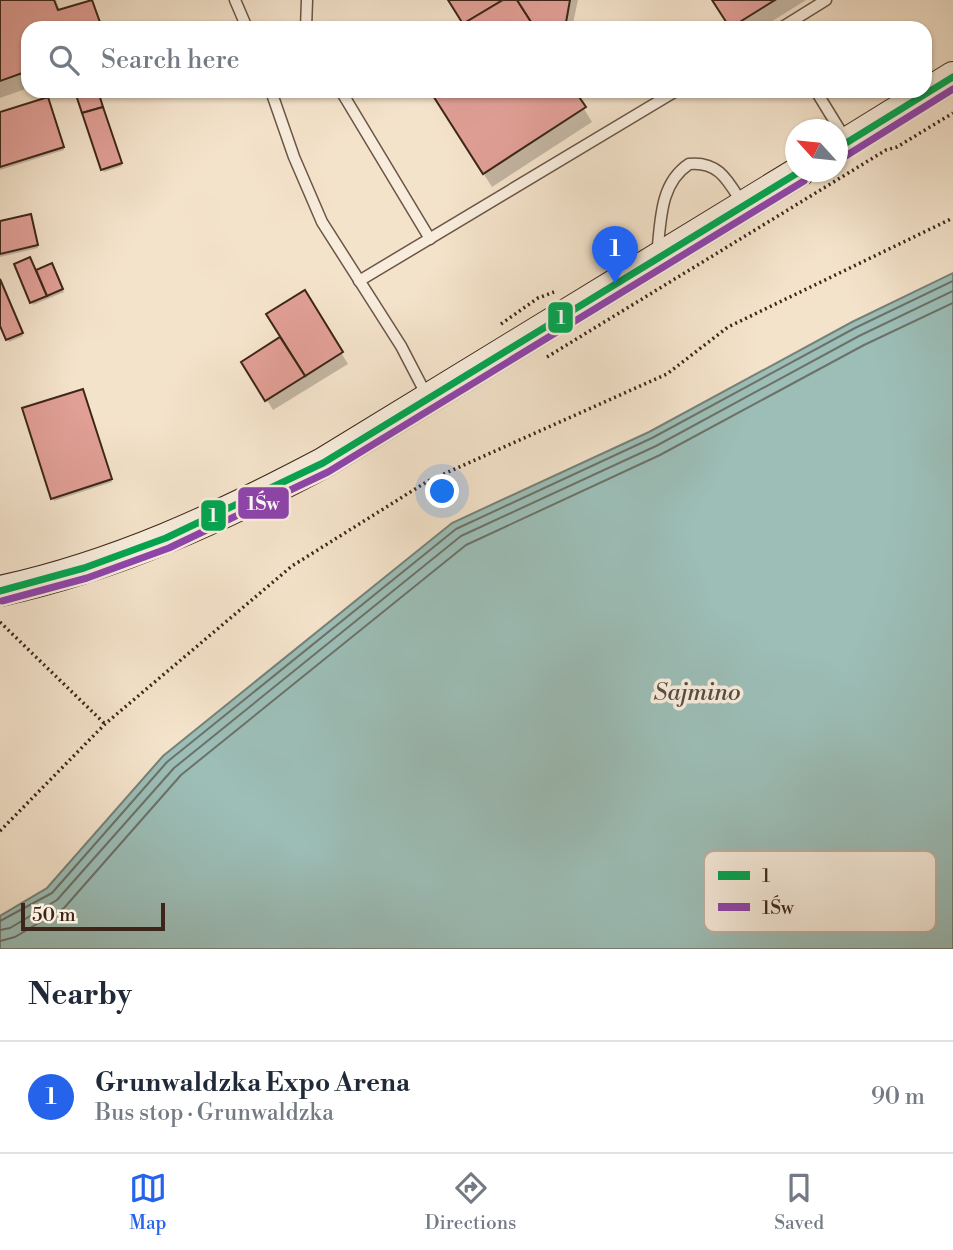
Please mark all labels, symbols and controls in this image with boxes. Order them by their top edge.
search box [21,21,932,98]
icon: search [45,41,83,79]
text: Search here [101,44,240,76]
north arrow [785,119,848,182]
pin: 1 [592,226,638,284]
line badge: 1 [547,301,574,334]
text: 1 [556,306,566,330]
your location [425,474,459,508]
line badge: 1Św [237,486,290,520]
text: 1Św [246,490,280,516]
line badge: 1 [200,499,227,532]
text: 1 [208,504,218,528]
water label: Sajmino [653,678,741,708]
legend [704,851,936,932]
text: 1 [762,864,770,888]
text: 1Św [762,895,795,920]
scale bar [21,900,164,932]
text: 50 m [32,903,76,927]
text: Nearby [28,976,132,1014]
text: Grunwaldzka Expo Arena [95,1067,410,1099]
text: 1 [45,1083,57,1111]
text: 90 m [871,1083,925,1111]
text: Bus stop · Grunwaldzka [95,1099,334,1127]
tab: Map [129,1169,167,1235]
tab: Directions [425,1169,516,1235]
tab: Saved [774,1169,824,1235]

